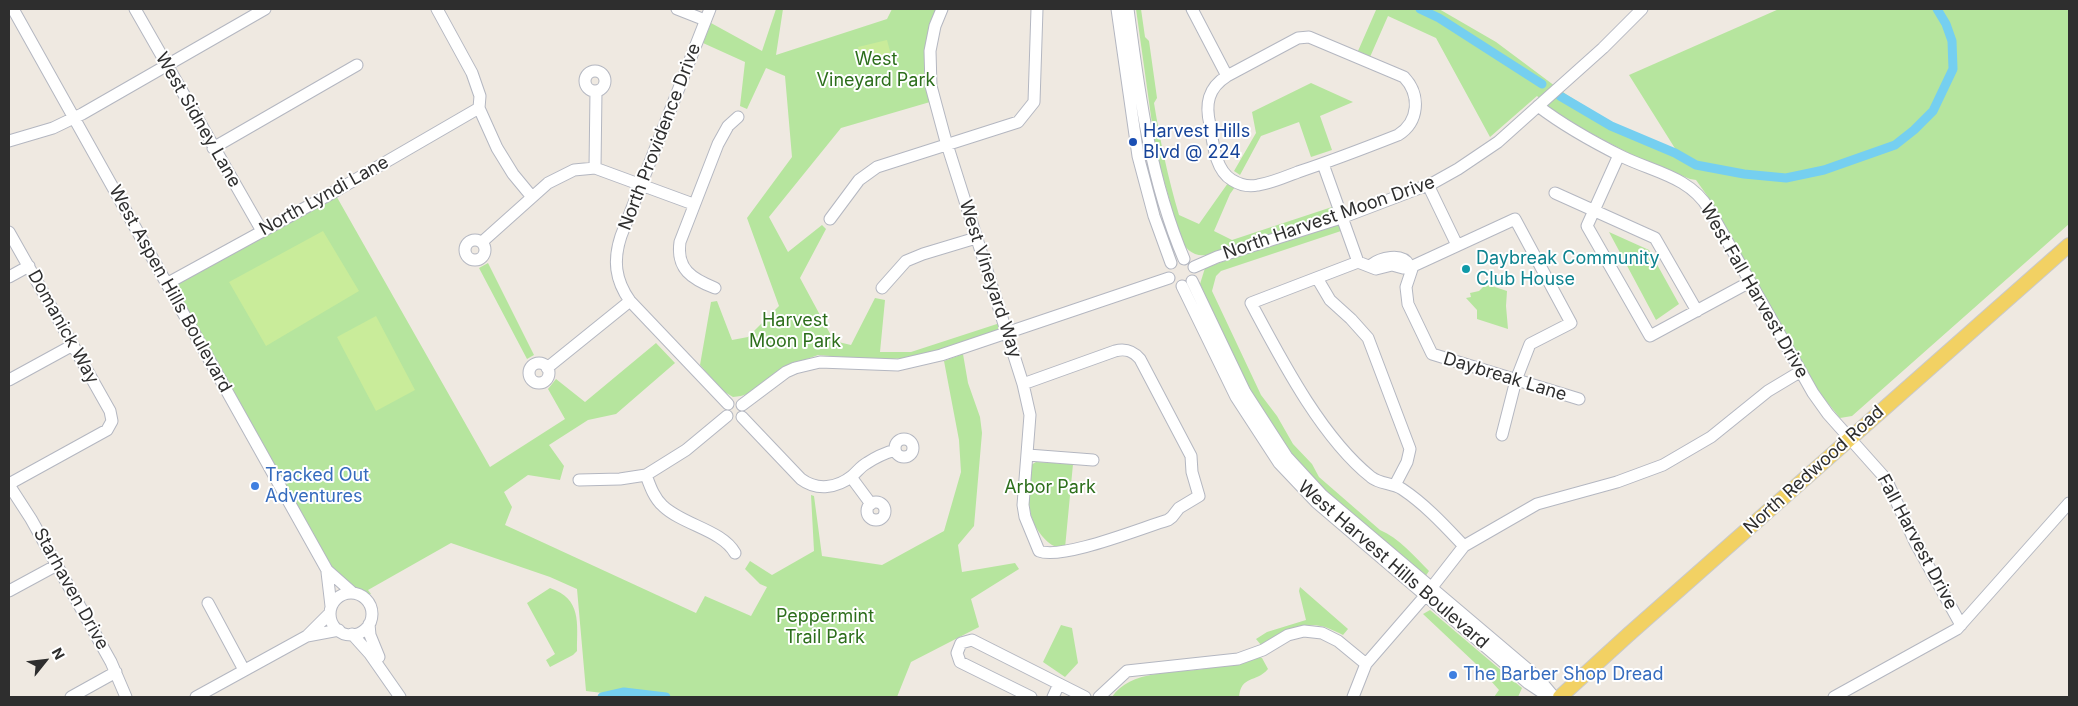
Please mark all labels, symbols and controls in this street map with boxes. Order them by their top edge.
street label: North Providence Drive [614,40,706,234]
street label: West Sidney Lane [151,49,245,191]
park label: West Vineyard Park [817,49,935,92]
place label: Harvest Hills Blvd @ 224 [1143,121,1250,163]
marker: Harvest Hills Blvd @ 224 [1127,136,1139,148]
street label: North Lyndi Lane [256,152,392,240]
street label: North Harvest Moon Drive [1220,172,1438,264]
street label: West Aspen Hills Boulevard [104,182,236,396]
street label: West Vineyard Way [954,197,1026,361]
street label: West Fall Harvest Drive [1695,200,1813,382]
place label: Daybreak Community Club House [1476,248,1660,290]
marker: Daybreak Community Club House [1460,263,1472,275]
street label: Domanick Way [23,266,103,388]
park label: Harvest Moon Park [749,310,841,352]
street label: Daybreak Lane [1441,348,1569,406]
street label: North Redwood Road [1739,401,1889,539]
place label: Tracked Out Adventures [265,465,369,508]
street label: Fall Harvest Drive [1872,471,1962,613]
street label: West Harvest Hills Boulevard [1293,476,1493,654]
park label: Arbor Park [1004,477,1096,499]
marker: Tracked Out Adventures [249,480,261,492]
street label: Starhaven Drive [29,524,113,654]
park label: Peppermint Trail Park [776,606,874,649]
north arrow [20,636,70,686]
text: N [49,645,69,662]
place label: The Barber Shop Dread [1463,664,1663,686]
marker: The Barber Shop Dread [1447,669,1459,681]

